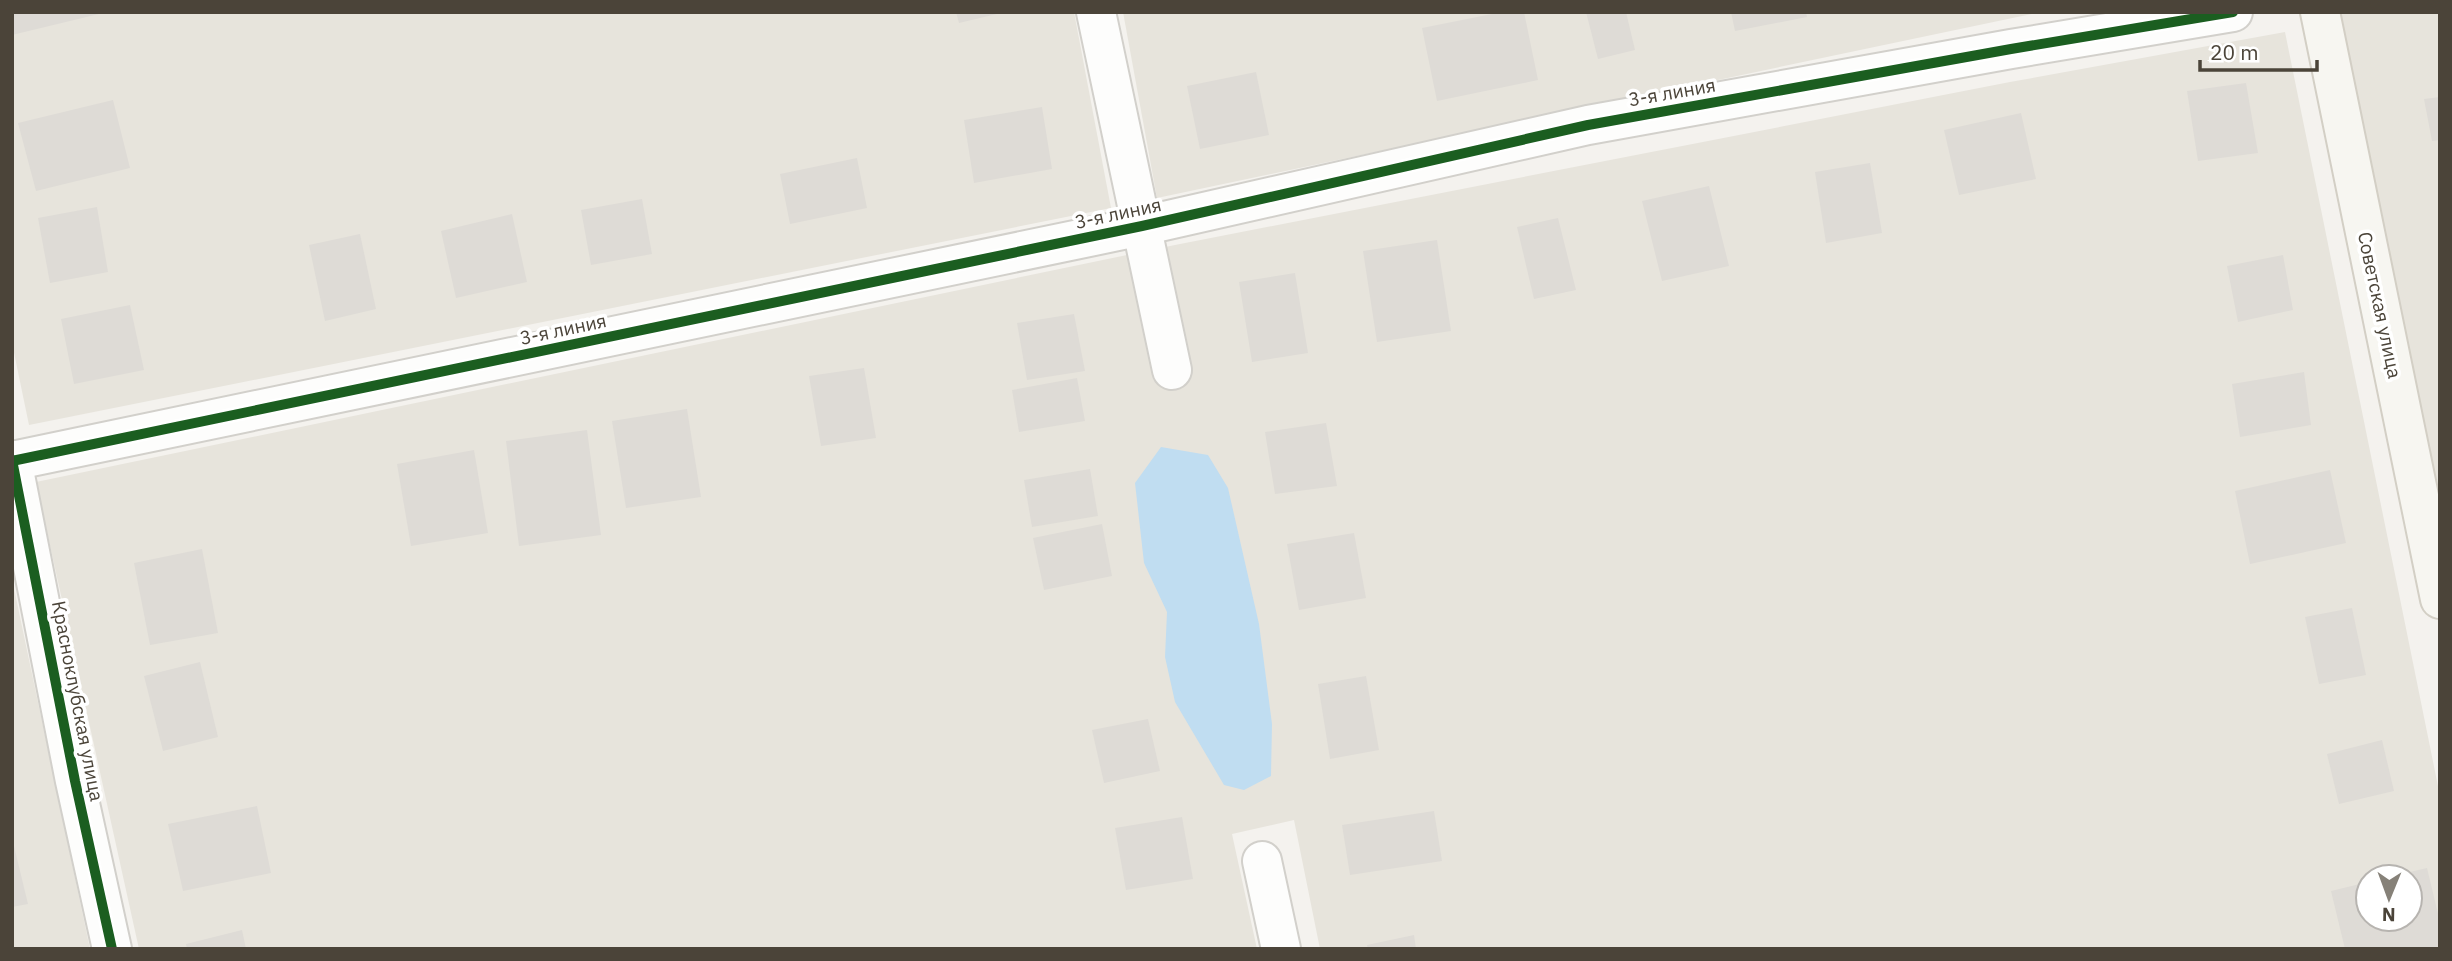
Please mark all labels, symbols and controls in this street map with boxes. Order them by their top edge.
scale bar [2200,28,2317,72]
text: 20 m [2210,38,2259,66]
street label: 3-я линия [1627,73,1717,111]
street label: 3-я линия [1072,192,1164,234]
street label: Советская улица [2353,230,2407,380]
street label: 3-я линия [517,308,609,350]
street label: Красноклубская улица [47,599,109,803]
north arrow [2354,863,2424,933]
text: N [2382,903,2396,927]

